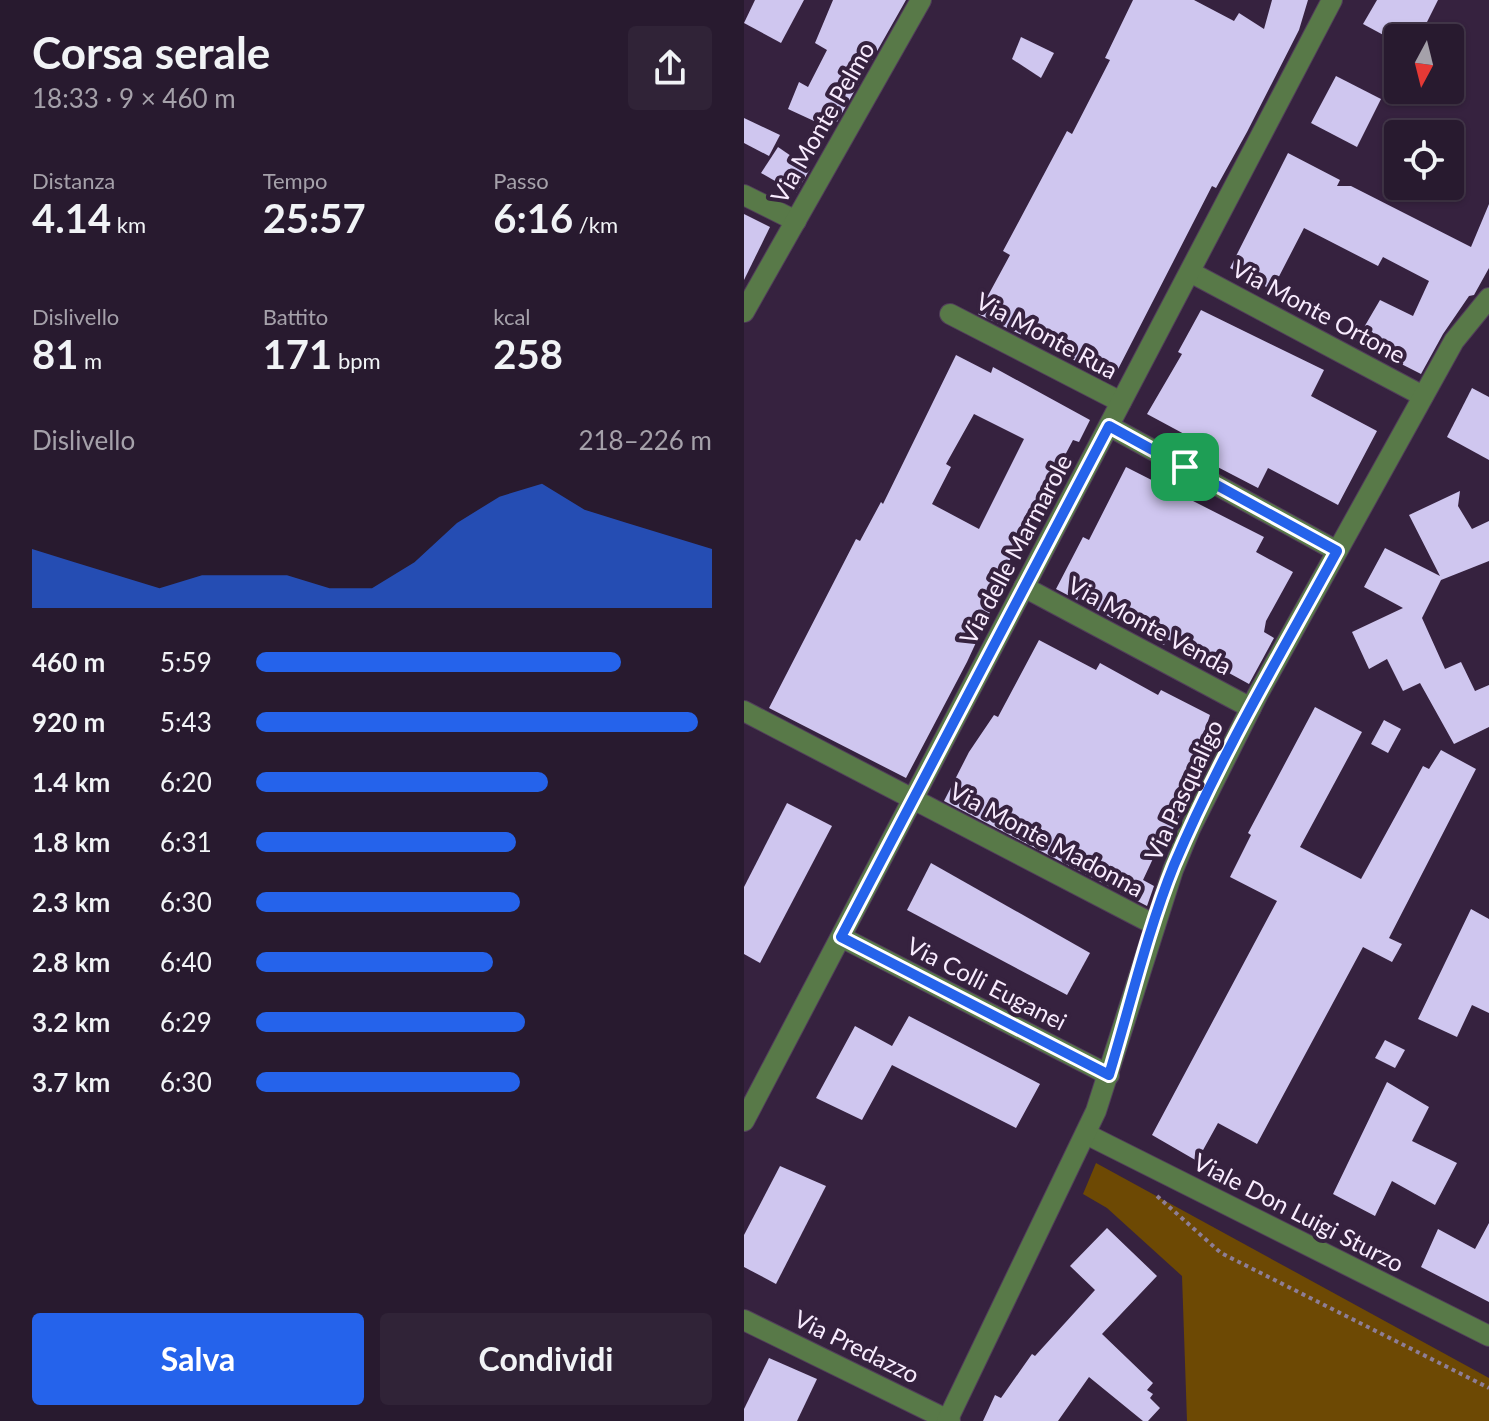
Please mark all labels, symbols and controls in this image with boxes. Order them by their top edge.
north arrow [1384,24,1464,104]
map controls [1384,24,1464,200]
text: Corsa serale [32,26,270,78]
button: share [628,26,712,110]
street label: Via Monte Pelmo [764,36,880,208]
text: 18:33 · 9 × 460 m [32,82,236,114]
button: locate [1384,120,1464,200]
text: Distanza [32,167,115,194]
text: Tempo [263,167,327,194]
text: Passo [493,167,549,194]
text: 4.14 [32,194,111,242]
text: 25:57 [263,194,366,242]
text: 6:16 [493,194,573,242]
text: km [111,211,146,238]
text: /km [573,211,618,238]
street label: Via Monte Ortone [1227,253,1411,369]
street label: Via Monte Rua [971,286,1123,384]
text: Dislivello [32,303,119,330]
text: Battito [263,303,328,330]
text: kcal [493,303,531,330]
text: 81 [32,330,78,378]
text: 171 [263,330,332,378]
text: 258 [493,330,563,378]
text: m [78,347,102,374]
text: bpm [332,347,381,374]
text: Dislivello [32,424,135,456]
text: 218–226 m [578,424,712,456]
pin [1151,433,1219,501]
icon: arrive [1163,445,1207,489]
street label: Via delle Marmarole [953,449,1077,649]
street label: Via Monte Venda [1063,570,1237,680]
text: 460 m [32,646,105,678]
text: 5:59 [160,646,212,678]
text: 920 m [32,706,105,738]
text: 5:43 [160,706,212,738]
street label: Via Pasqualigo [1138,715,1228,865]
text: 1.4 km [32,766,110,798]
text: 6:20 [160,766,212,798]
street label: Via Monte Madonna [945,776,1149,902]
text: 1.8 km [32,826,110,858]
text: 6:31 [160,826,212,858]
text: 2.3 km [32,886,110,918]
text: 6:30 [160,886,212,918]
street label: Via Colli Euganei [902,930,1072,1036]
text: 2.8 km [32,946,110,978]
text: 6:40 [160,946,212,978]
text: 3.2 km [32,1006,110,1038]
text: 6:29 [160,1006,212,1038]
text: 3.7 km [32,1066,110,1098]
text: 6:30 [160,1066,212,1098]
street label: Viale Don Luigi Sturzo [1189,1146,1409,1278]
street label: Via Predazzo [790,1303,924,1389]
button: Salva [32,1313,364,1405]
button: Condividi [380,1313,712,1405]

